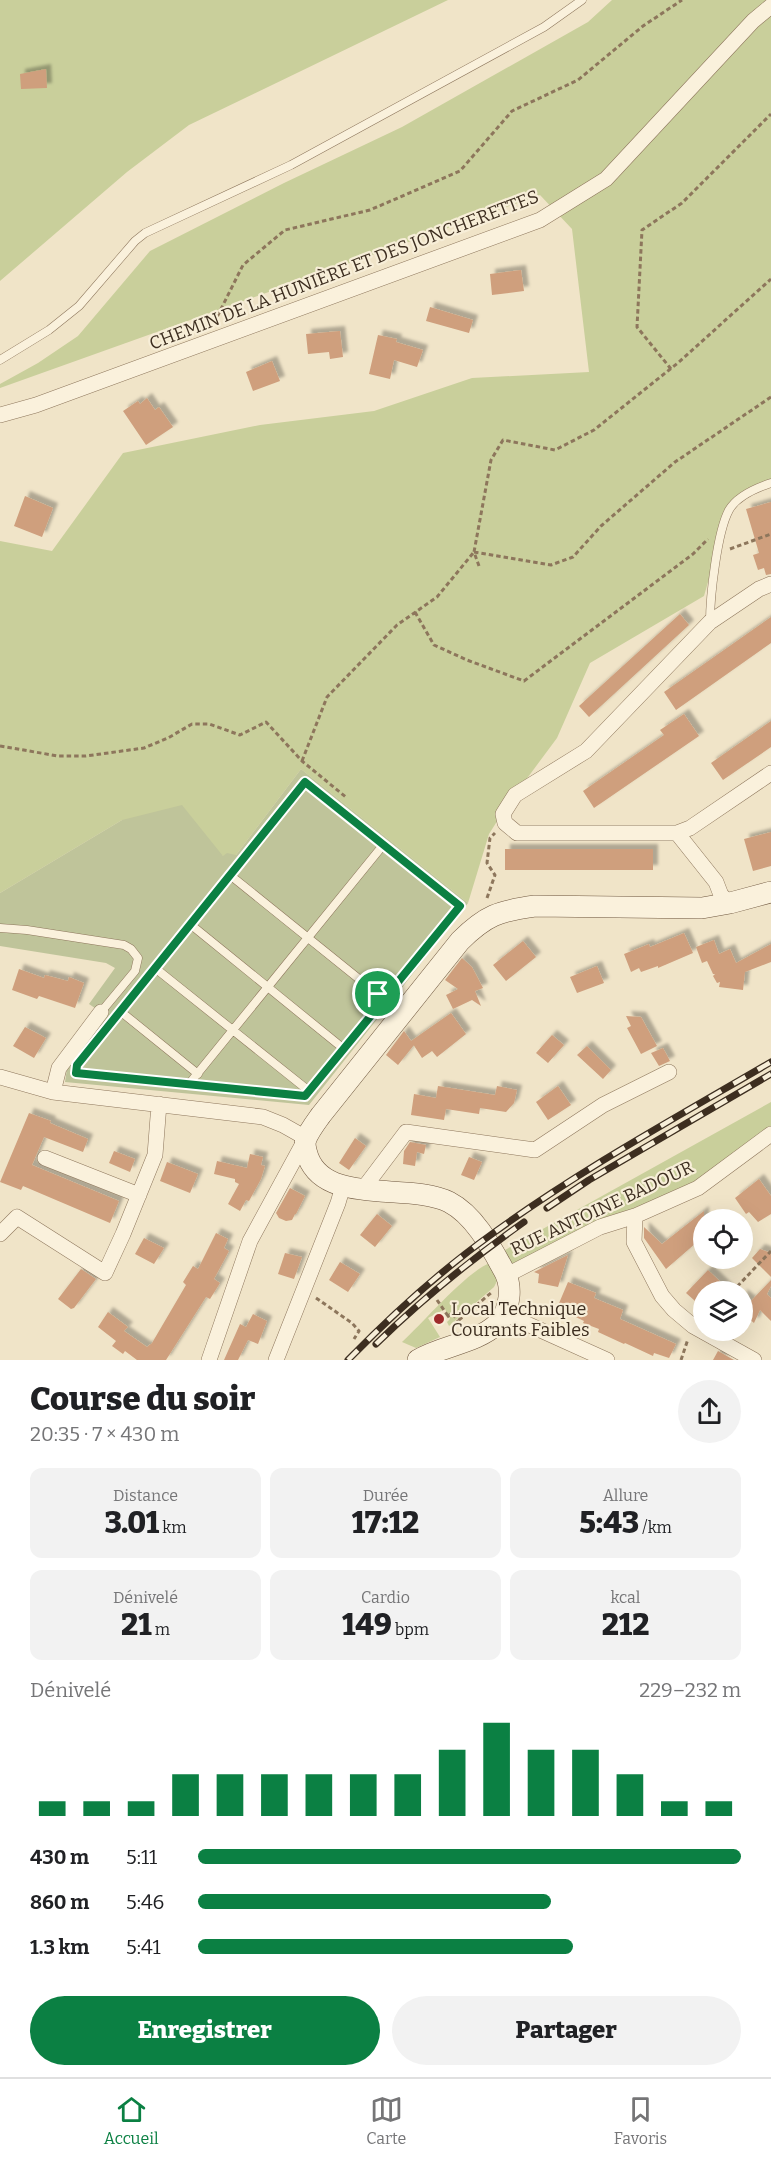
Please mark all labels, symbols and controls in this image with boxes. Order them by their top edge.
street label: CHEMIN DE LA HUNIÈRE ET DES JONCHERETTES [146,184,542,355]
pin [352,968,403,1019]
icon: arrive [361,977,394,1010]
street label: RUE ANTOINE BADOUR [507,1156,697,1260]
map controls [693,1209,753,1341]
button: locate [693,1209,753,1269]
button: layers [693,1281,753,1341]
place label: Local Technique Courants Faibles [451,1298,590,1341]
marker: Local Technique Courants Faibles [432,1312,446,1326]
text: Course du soir [30,1379,255,1419]
button: share [678,1380,741,1443]
text: 20:35 · 7 × 430 m [30,1422,179,1446]
text: Distance [113,1486,178,1505]
text: Durée [363,1486,408,1505]
text: Allure [603,1486,648,1505]
text: 3.01 [105,1505,159,1541]
text: 17:12 [352,1505,419,1541]
text: 5:43 [579,1505,639,1541]
text: km [159,1518,186,1537]
text: /km [639,1518,672,1537]
text: Dénivelé [113,1588,178,1607]
text: Cardio [361,1588,410,1607]
text: kcal [611,1588,640,1607]
text: 21 [121,1607,152,1643]
text: 149 [342,1607,392,1643]
text: 212 [602,1607,649,1643]
text: m [152,1620,170,1639]
text: bpm [392,1620,429,1639]
text: Dénivelé [30,1678,111,1702]
text: 229–232 m [639,1678,741,1702]
text: 430 m [30,1845,89,1869]
text: 5:11 [126,1845,157,1869]
text: 860 m [30,1890,89,1914]
text: 5:46 [126,1890,164,1914]
text: 1.3 km [30,1935,89,1959]
text: 5:41 [126,1935,161,1959]
button: Enregistrer [30,1996,380,2065]
button: Partager [392,1996,741,2065]
tab: Accueil [104,2093,159,2148]
tab: Carte [366,2093,406,2148]
tab: Favoris [614,2093,667,2148]

